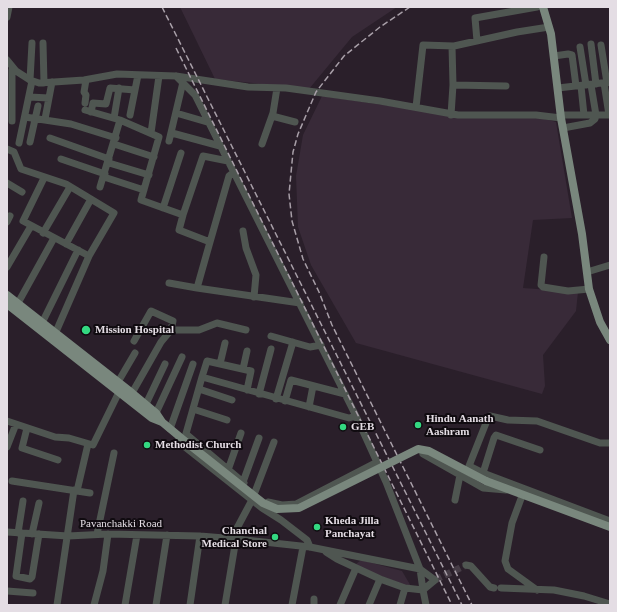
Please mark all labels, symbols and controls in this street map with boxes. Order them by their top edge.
place label: Mission Hospital [95,323,174,337]
marker: Mission Hospital [80,324,92,336]
place label: Hindu Aanath Aashram [426,412,494,438]
place label: GEB [351,420,374,434]
marker: Hindu Aanath Aashram [413,420,423,430]
marker: GEB [338,422,348,432]
place label: Methodist Church [155,438,241,452]
marker: Methodist Church [142,440,152,450]
place label: Kheda Jilla Panchayat [325,514,379,540]
street label: Pavanchakki Road [80,517,162,531]
marker: Kheda Jilla Panchayat [312,522,322,532]
place label: Chanchal Medical Store [202,524,267,550]
marker: Chanchal Medical Store [270,532,280,542]

